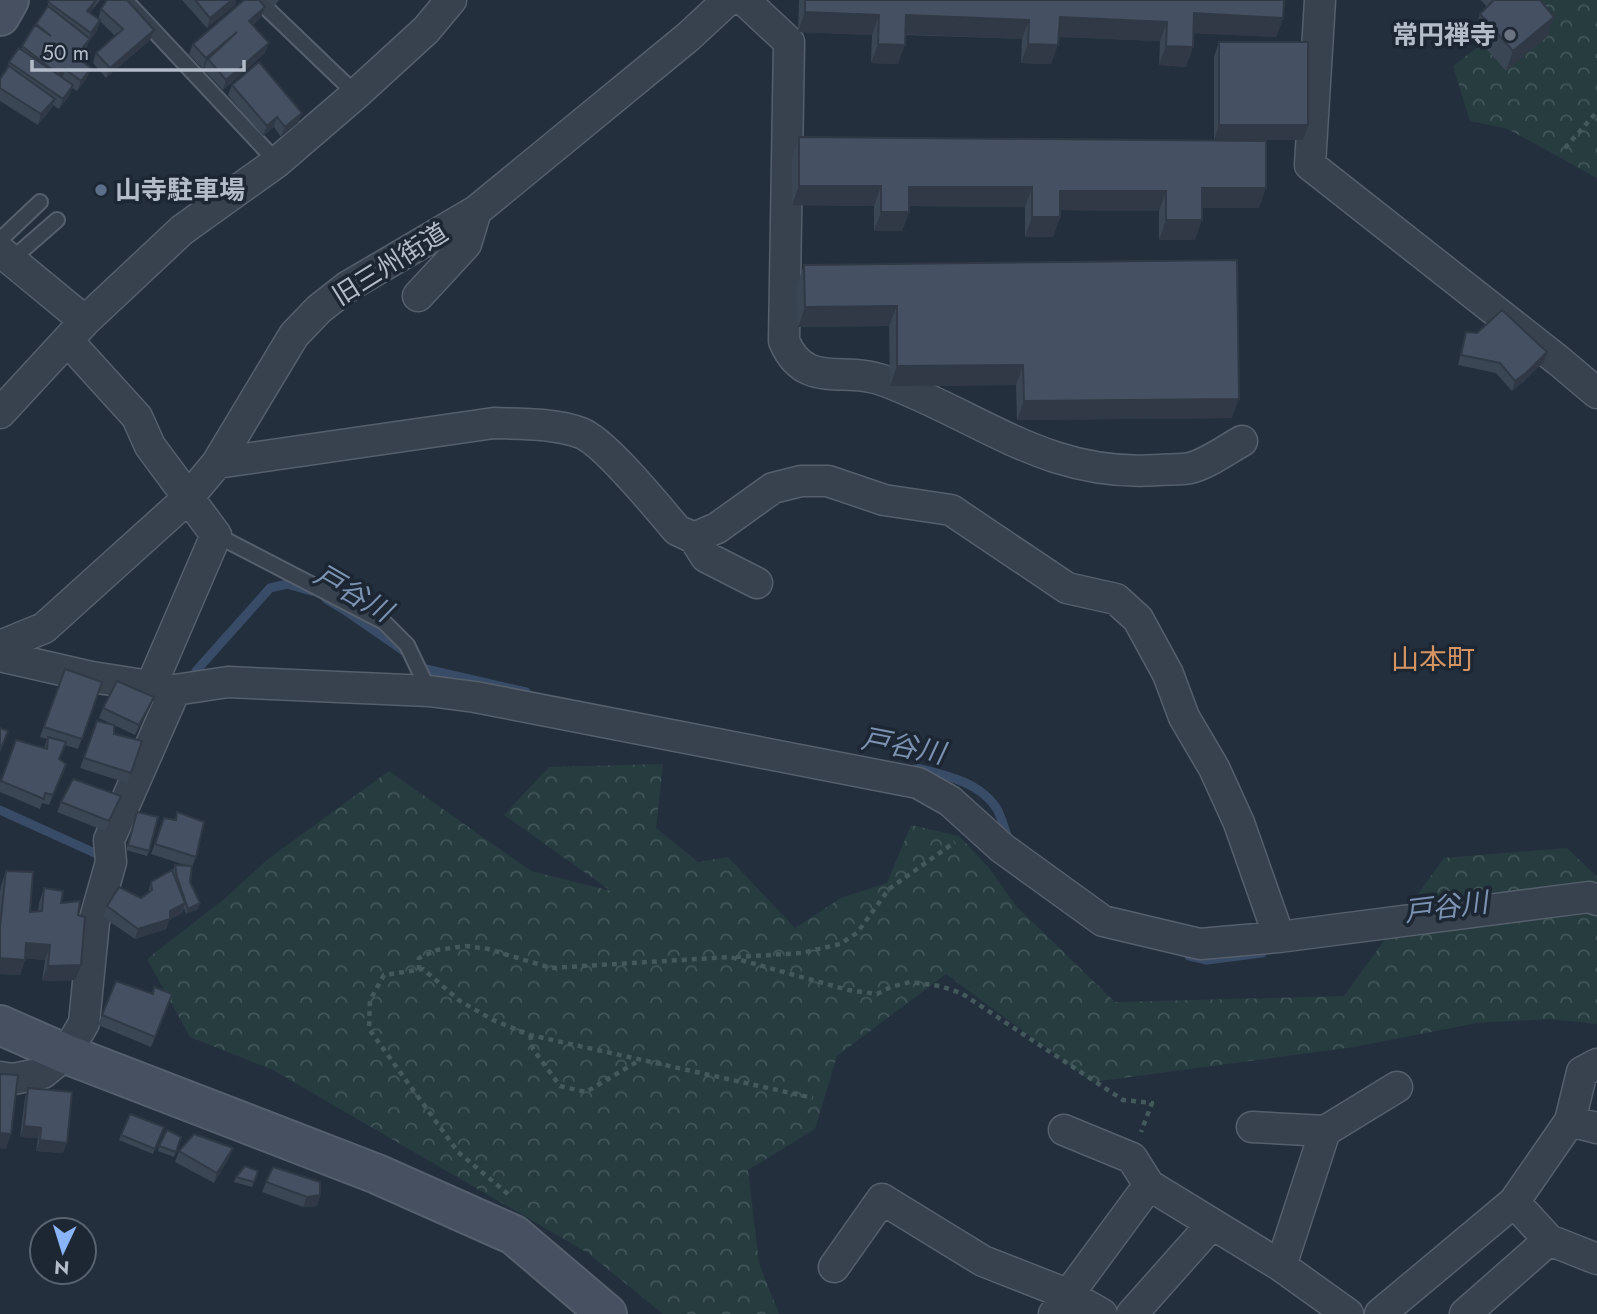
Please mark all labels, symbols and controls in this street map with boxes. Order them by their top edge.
place label: 常円禅寺 [1392,16,1496,54]
marker: 常円禅寺 [1502,27,1518,43]
scale bar [32,28,243,72]
text: 50 m [42,38,89,68]
place label: 山寺駐車場 [115,171,245,209]
marker: 山寺駐車場 [93,182,109,198]
street label: 旧三州街道 [325,213,455,315]
water label: 戸谷川 [306,554,402,633]
district label: 山本町 [1391,639,1475,680]
water label: 戸谷川 [858,718,951,775]
water label: 戸谷川 [1402,881,1493,932]
north arrow [28,1216,98,1286]
text: N [53,1253,70,1281]

